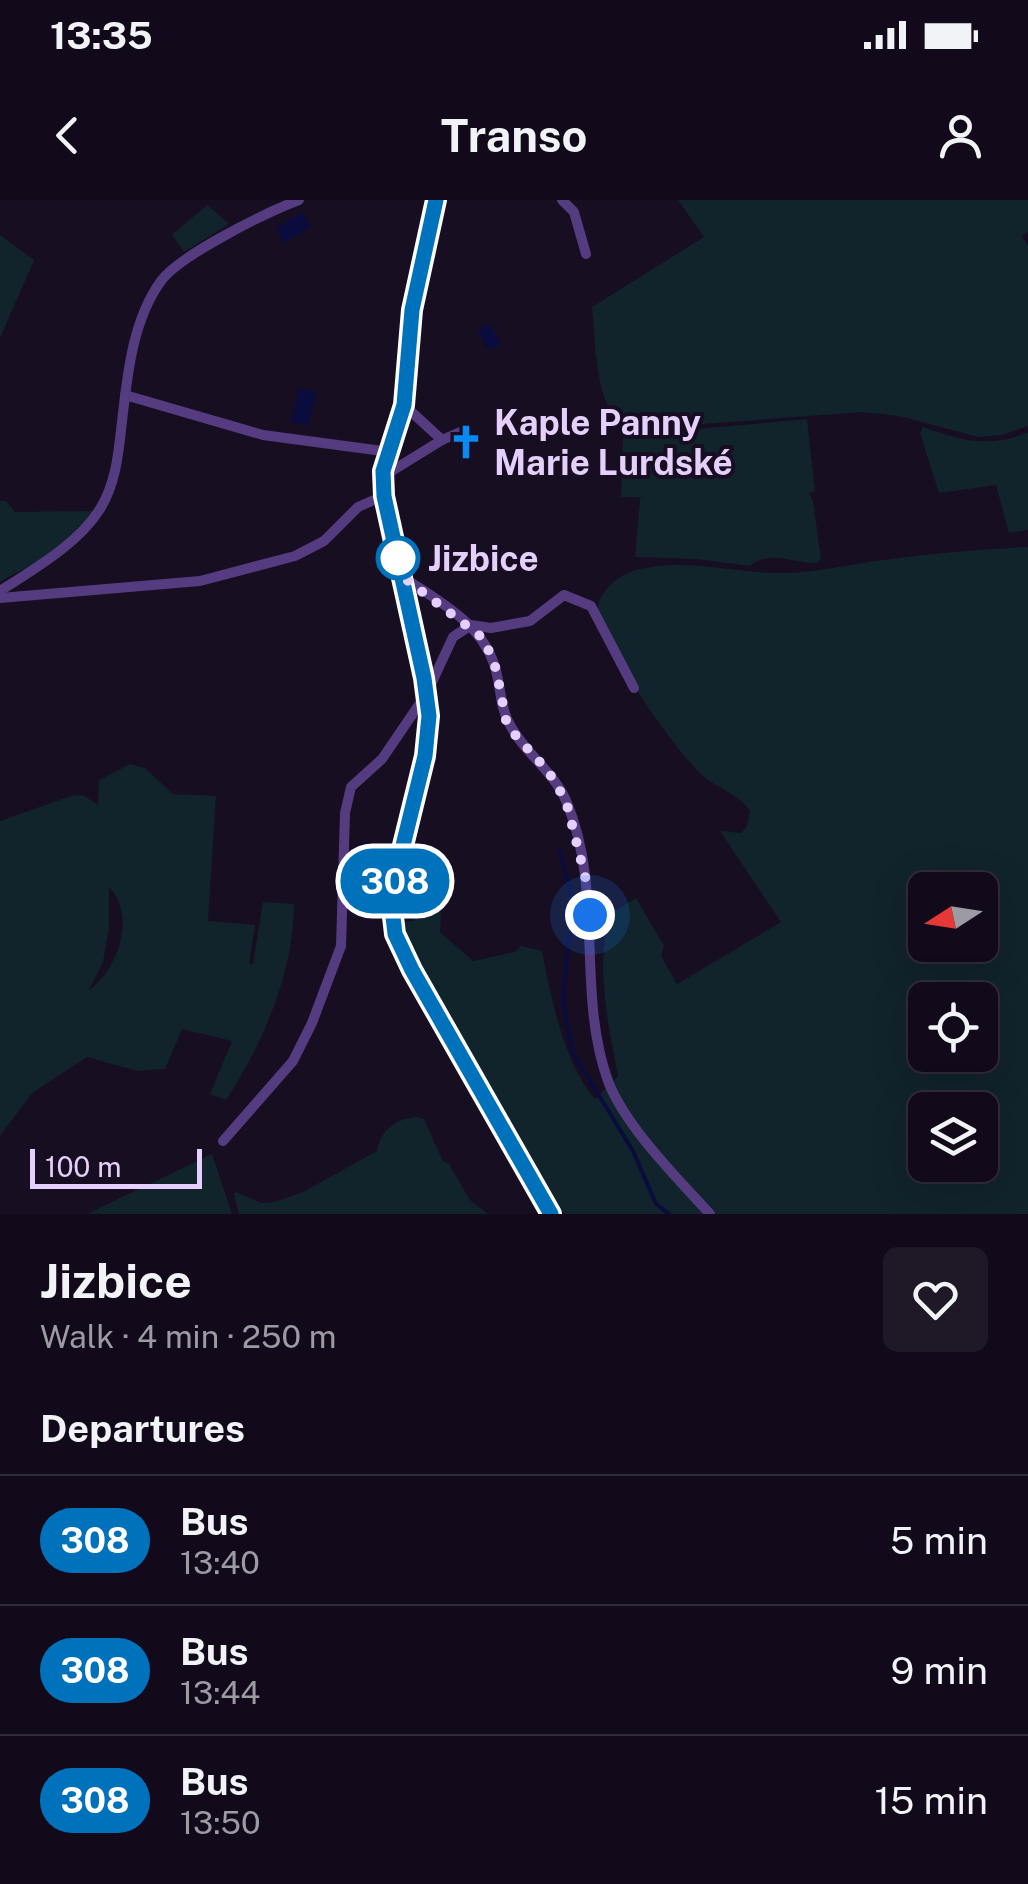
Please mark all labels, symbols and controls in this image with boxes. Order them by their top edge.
text: 13:35 [50,13,153,58]
icon: back [40,108,95,163]
icon: person [933,108,988,163]
text: Transo [441,109,587,162]
place label: Kaple Panny Marie Lurdské [494,402,733,483]
church icon: Kaple Panny Marie Lurdské [447,423,485,461]
marker: Jizbice [377,537,419,579]
place label: Jizbice [428,538,539,579]
line badge: 308 [338,848,452,914]
text: 308 [360,861,430,902]
north arrow [908,872,998,962]
map controls [908,872,998,1182]
your location [565,890,615,940]
button: locate [908,982,998,1072]
button: layers [908,1092,998,1182]
scale bar [30,1144,202,1188]
text: 100 m [45,1150,122,1183]
button: heart [883,1247,988,1352]
text: Jizbice [40,1252,192,1309]
text: Walk · 4 min · 250 m [40,1318,336,1355]
text: Departures [40,1406,245,1451]
text: Bus [180,1499,249,1544]
text: 5 min [890,1518,988,1563]
text: 308 [60,1520,130,1561]
text: 13:40 [180,1544,260,1581]
text: Bus [180,1629,249,1674]
text: 9 min [891,1648,988,1693]
text: 308 [60,1650,130,1691]
text: 13:44 [180,1674,260,1711]
text: Bus [180,1759,249,1804]
text: 15 min [875,1778,988,1823]
text: 308 [60,1780,130,1821]
text: 13:50 [180,1804,260,1841]

